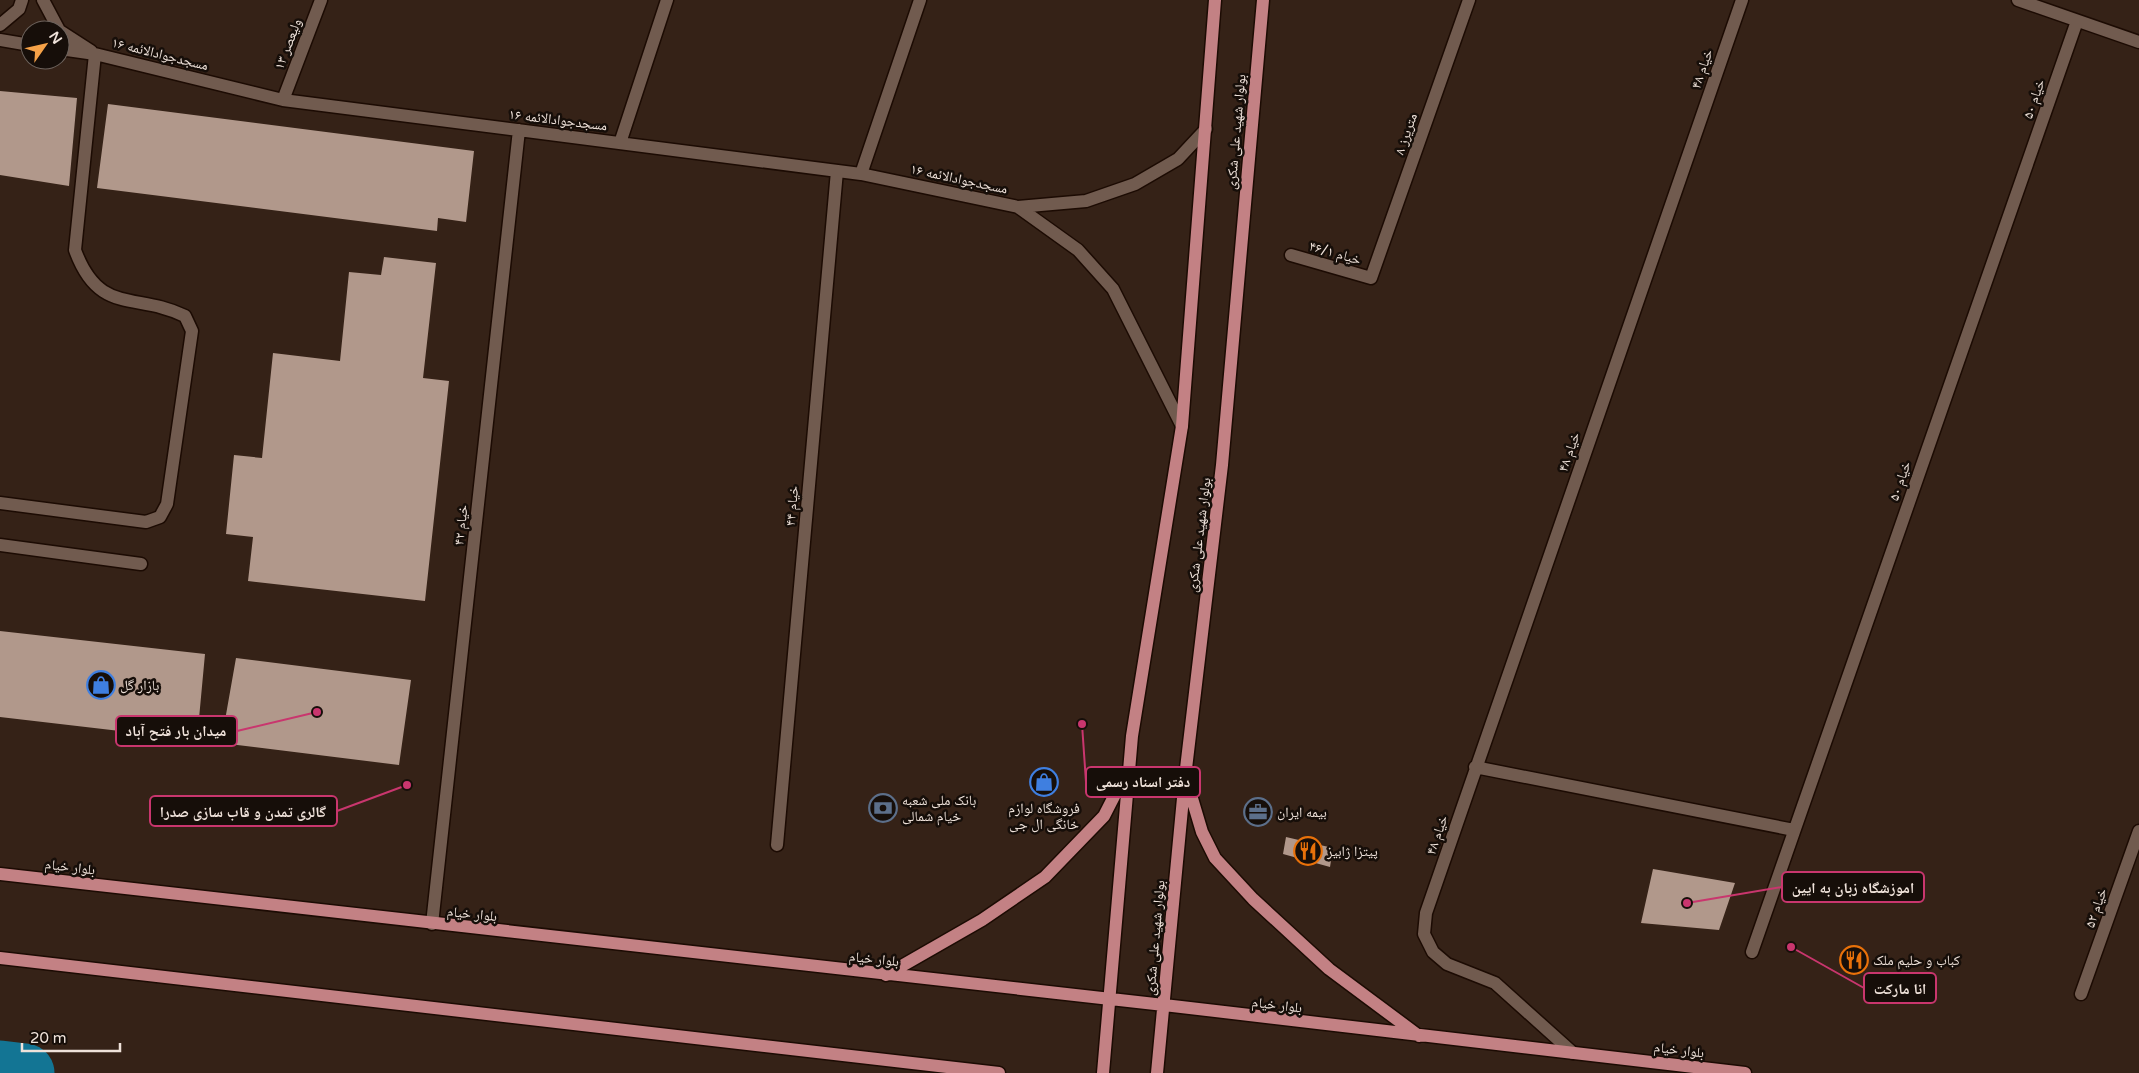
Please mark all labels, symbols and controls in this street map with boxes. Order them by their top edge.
street label: ولیعصر ۱۳ [271,16,305,72]
north arrow [20,20,70,70]
text: N [45,29,66,47]
street label: مسجدجوادالائمه ۱۶ [110,34,210,74]
street label: خیام ۴۸ [1687,47,1718,91]
street label: بولوار شهید علی شکری [1222,73,1250,190]
street label: خیام ۵۰ [2019,77,2050,121]
street label: مسجدجوادالائمه ۱۶ [508,106,608,134]
street label: ۸ متریرز [1391,111,1421,157]
street label: مسجدجوادالائمه ۱۶ [909,160,1009,198]
street label: خیام ۴۶/۱ [1307,238,1363,269]
street label: خیام ۴۸ [1554,430,1585,474]
street label: خیام ۵۰ [1885,459,1916,503]
street label: بولوار شهید علی شکری [1184,476,1215,594]
street label: خیام ۴۴ [782,485,803,527]
street label: خیام ۴۲ [450,504,473,546]
shop icon: بازار گل [86,670,116,700]
place label: بازار گل [120,677,159,694]
callout: میدان بار فتح آباد [116,716,237,746]
text: میدان بار فتح آباد [126,722,226,741]
shop icon: فروشگاه لوازم خانگی ال جی [1029,767,1059,797]
callout: دفتر اسناد رسمی [1086,767,1200,797]
text: دفتر اسناد رسمی [1096,773,1190,791]
place label: بانک ملی شعبه خیام شمالی [902,792,976,826]
bank icon: بانک ملی شعبه خیام شمالی [868,793,898,823]
callout: گالری تمدن و قاب سازی صدرا [150,796,337,826]
office icon: بیمه ایران [1243,797,1273,827]
place label: فروشگاه لوازم خانگی ال جی [1008,800,1080,833]
text: گالری تمدن و قاب سازی صدرا [160,803,326,821]
place label: بیمه ایران [1277,804,1327,821]
street label: خیام ۴۸ [1422,813,1453,857]
restaurant icon: پیتزا ژابیز [1293,836,1323,866]
place label: پیتزا ژابیز [1326,843,1378,860]
street label: بلوار خیام [44,855,96,880]
callout: اموزشگاه زبان به ایین [1782,872,1924,902]
street label: بولوار شهید علی شکری [1141,879,1169,996]
text: اموزشگاه زبان به ایین [1792,879,1914,897]
street label: خیام ۵۲ [2081,886,2112,930]
street label: بلوار خیام [446,903,498,926]
restaurant icon: کباب و حلیم ملک [1839,945,1869,975]
street label: بلوار خیام [848,948,900,971]
place label: کباب و حلیم ملک [1873,952,1960,970]
callout: انا مارکت [1864,973,1936,1003]
text: انا مارکت [1874,980,1926,998]
street label: بلوار خیام [1251,993,1303,1018]
scale bar [22,1020,120,1052]
text: 20 m [30,1029,67,1047]
street label: بلوار خیام [1653,1038,1705,1063]

